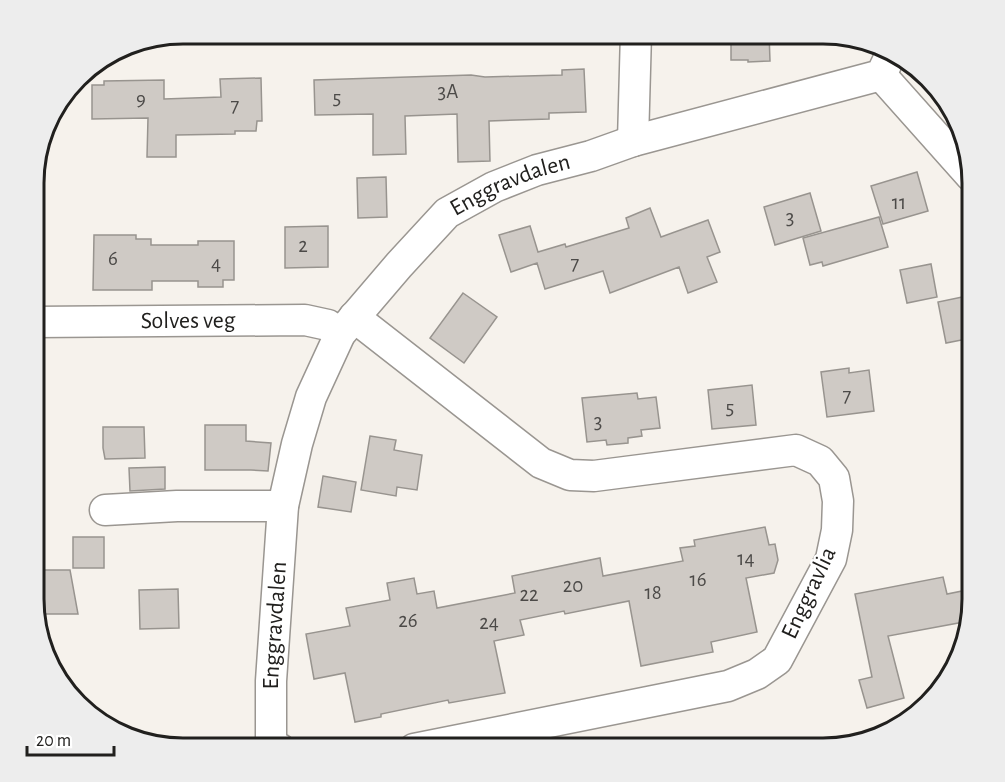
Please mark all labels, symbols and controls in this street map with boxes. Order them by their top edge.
house number: 3A [438,81,458,102]
house number: 5 [333,87,341,108]
house number: 9 [136,88,146,109]
house number: 7 [231,95,240,116]
street label: Enggravdalen [446,150,573,221]
house number: 11 [892,192,906,213]
house number: 3 [786,207,794,228]
house number: 2 [298,235,308,256]
house number: 6 [108,248,118,269]
house number: 4 [211,253,221,274]
house number: 7 [571,253,580,274]
street label: Solves veg [141,309,236,333]
house number: 7 [843,385,852,406]
house number: 5 [726,397,734,418]
house number: 3 [594,411,602,432]
street label: Enggravlia [777,543,841,643]
house number: 14 [737,548,755,569]
street label: Enggravdalen [259,561,291,689]
house number: 16 [689,569,707,590]
house number: 20 [563,575,583,596]
house number: 18 [644,582,662,603]
house number: 22 [519,584,539,605]
house number: 26 [398,610,418,631]
house number: 24 [479,612,499,633]
scale bar [27,719,114,757]
text: 20 m [36,732,71,750]

